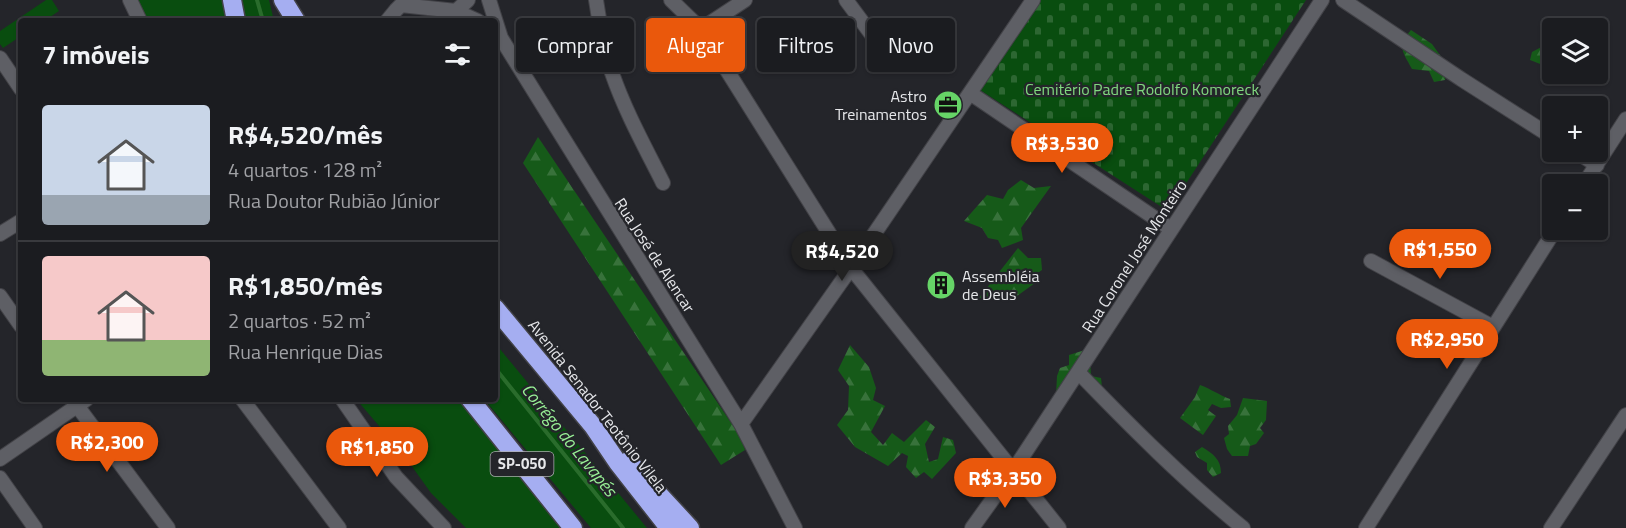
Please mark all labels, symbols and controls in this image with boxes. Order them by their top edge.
chip: Comprar [516,18,634,72]
chip: Alugar [646,18,745,72]
chip: Filtros [757,18,855,72]
chip: Novo [867,18,955,72]
map controls [1542,18,1608,240]
button: layers [1542,18,1608,84]
text: 7 imóveis [42,35,149,74]
icon: filters [441,38,474,71]
park label: Cemitério Padre Rodolfo Komoreck [1025,77,1259,101]
place label: Astro Treinamentos [835,84,927,126]
office icon: Astro Treinamentos [932,89,964,121]
button: + [1542,96,1608,162]
text: R$4,520/mês [228,115,383,154]
pin: R$3,530 [1007,123,1117,174]
text: R$3,530 [1025,127,1099,158]
icon: home [90,129,162,201]
text: 4 quartos · 128 m² [228,154,382,185]
button: − [1542,174,1608,240]
street label: Rua Coronel José Monteiro [1075,175,1193,337]
text: Rua Doutor Rubião Júnior [228,185,440,216]
street label: Rua José de Alencar [609,193,701,317]
pin: R$1,550 [1385,229,1495,280]
pin: R$4,520 [787,231,897,282]
text: R$1,550 [1403,233,1477,264]
text: R$4,520 [805,235,879,266]
place label: Assembléia de Deus [962,264,1040,306]
text: R$1,850/mês [228,266,383,305]
building icon: Assembléia de Deus [925,269,957,301]
icon: home [90,280,162,352]
text: 2 quartos · 52 m² [228,305,371,336]
street label: Avenida Senador Teotônio Vilela [523,314,673,498]
pin: R$2,950 [1392,319,1502,370]
text: R$2,950 [1410,323,1484,354]
text: Rua Henrique Dias [228,336,383,367]
water label: Corrégo do Lavapés [515,377,624,503]
pin: R$2,300 [52,422,162,473]
text: R$2,300 [70,426,144,457]
pin: R$1,850 [322,427,432,478]
text: R$1,850 [340,431,414,462]
road number: SP-050 [490,452,554,476]
pin: R$3,350 [950,458,1060,509]
text: R$3,350 [968,462,1042,493]

